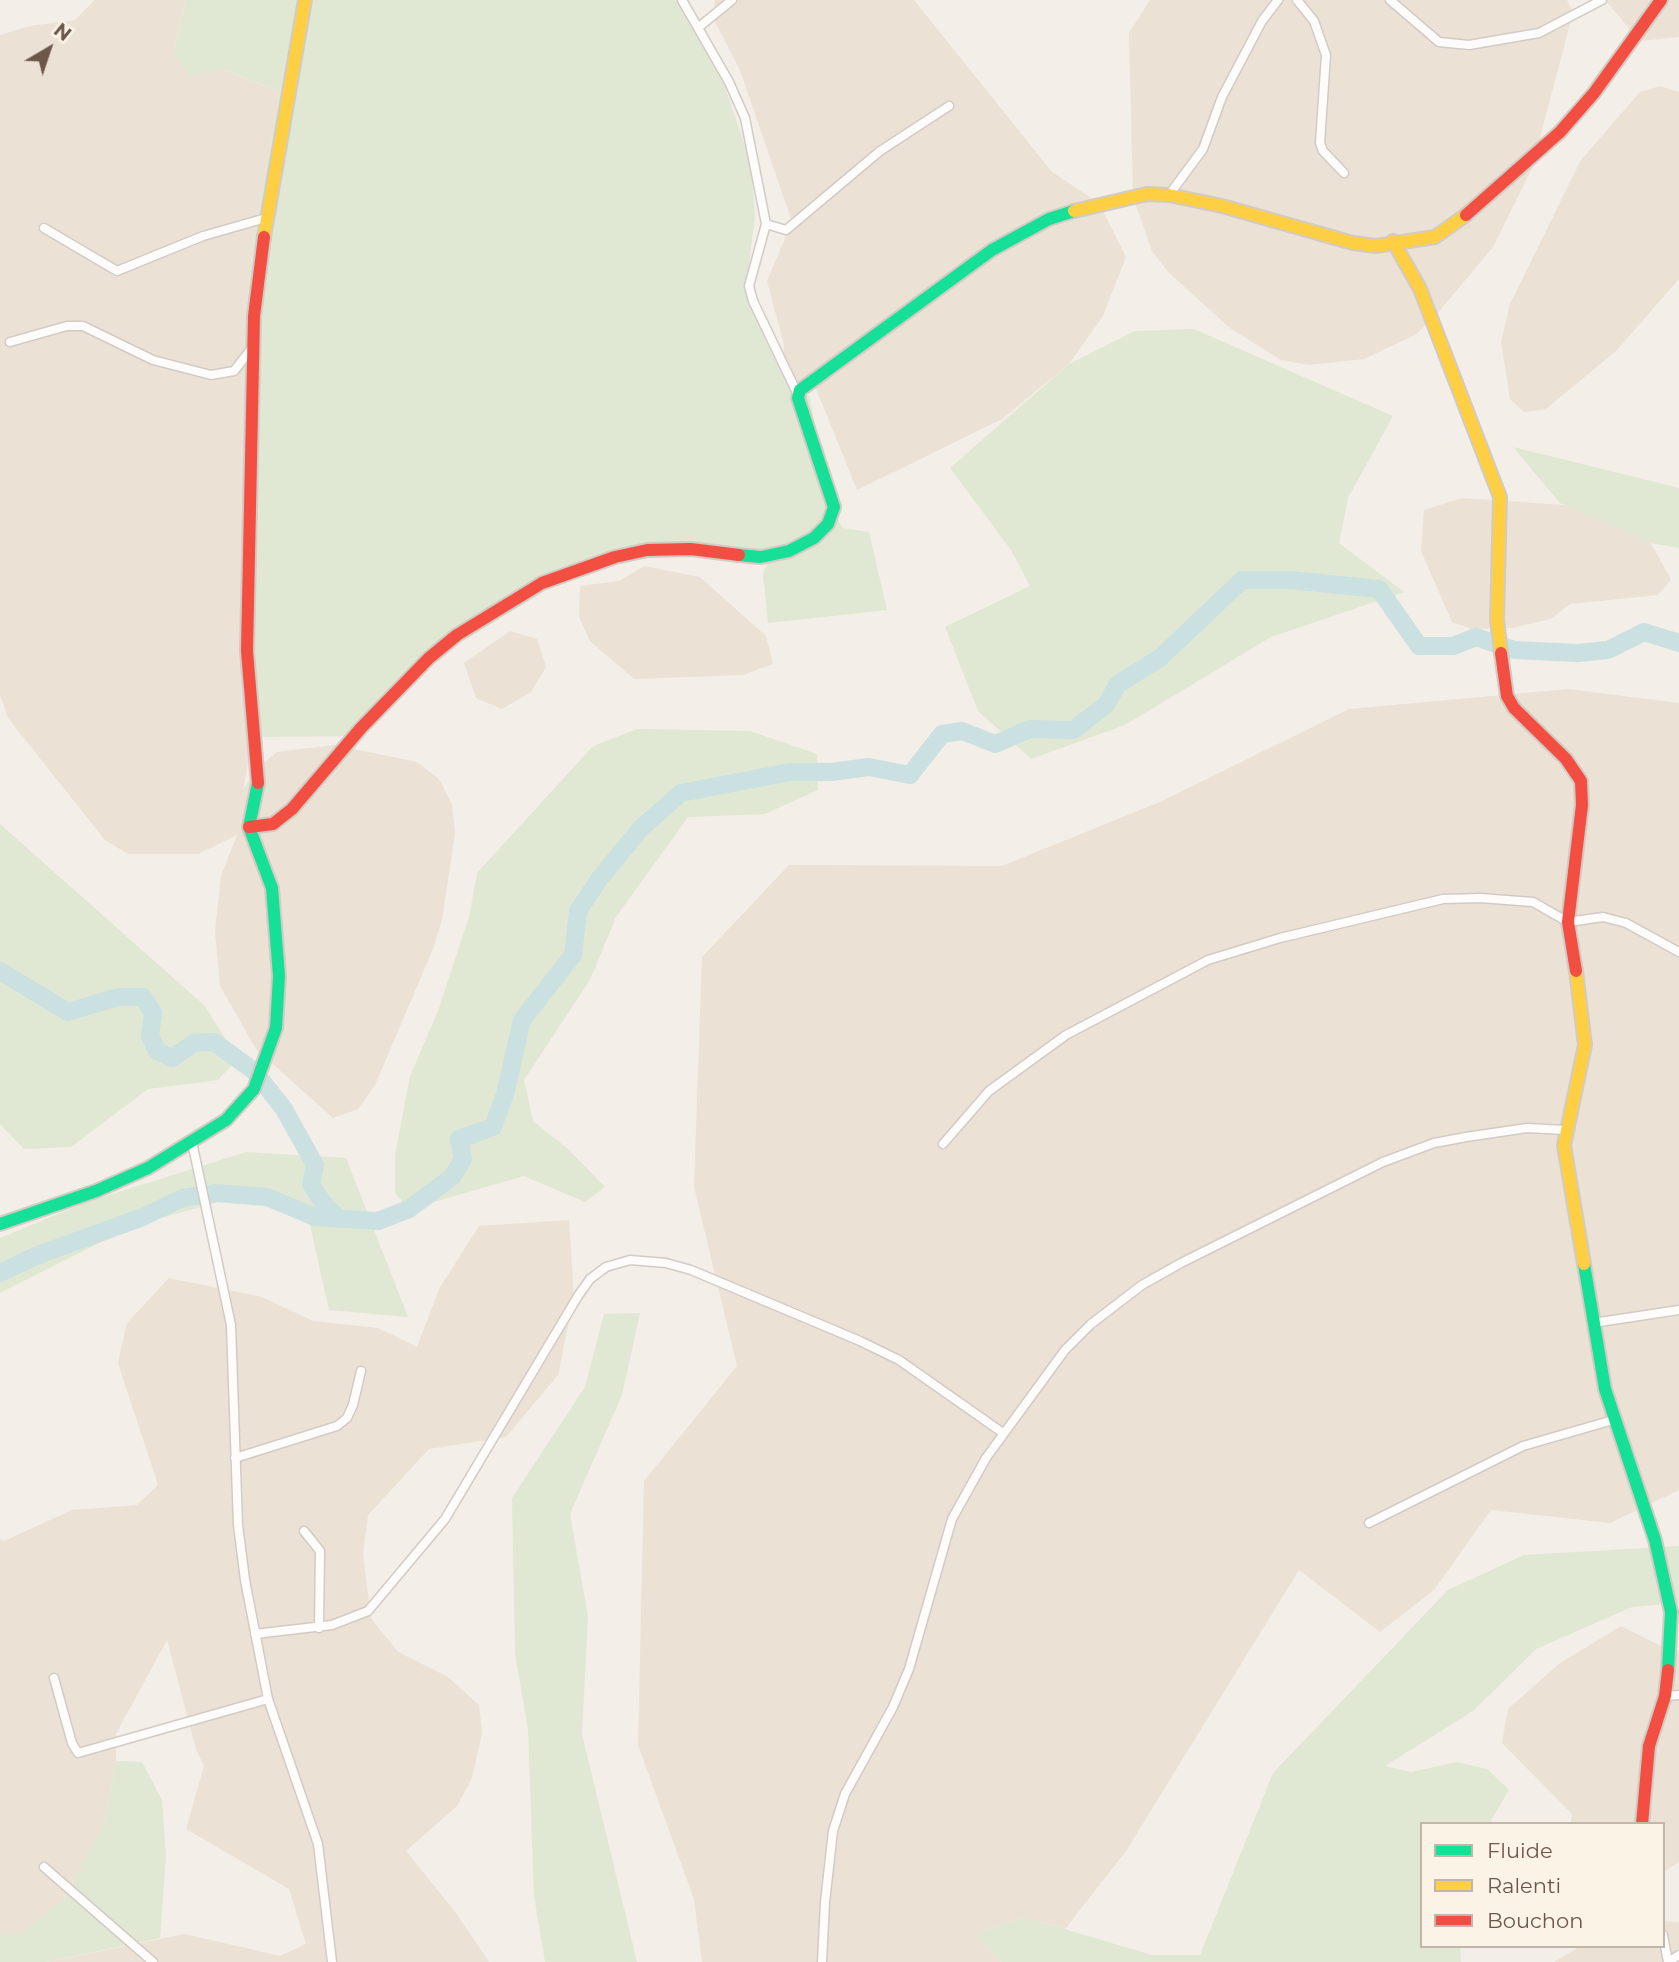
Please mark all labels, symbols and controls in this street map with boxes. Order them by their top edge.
north arrow [14,14,84,84]
text: N [49,19,76,46]
legend [1420,1822,1665,1948]
text: Fluide [1487,1838,1553,1863]
text: Ralenti [1487,1873,1561,1898]
text: Bouchon [1487,1908,1583,1933]

